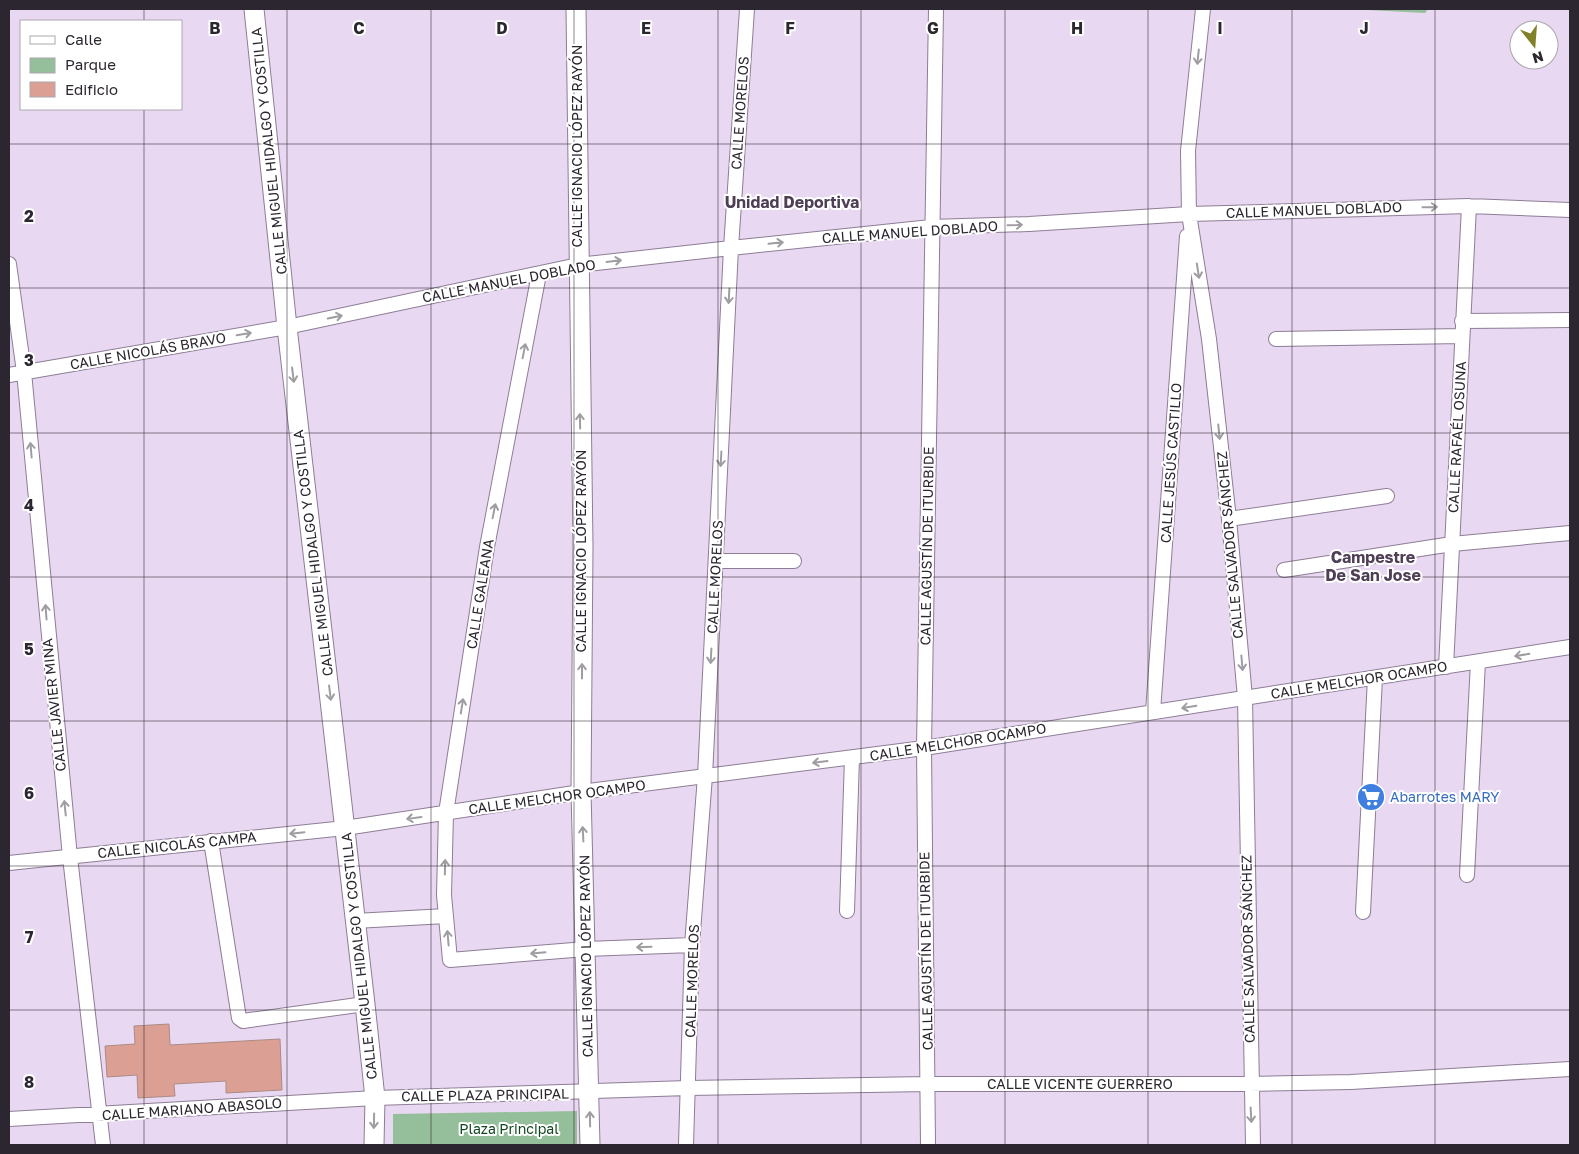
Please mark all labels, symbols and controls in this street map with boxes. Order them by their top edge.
text: B [209,18,221,38]
text: C [353,18,365,38]
text: D [496,18,508,38]
text: E [641,18,651,38]
text: F [785,18,795,38]
text: G [927,18,939,38]
text: H [1071,18,1083,38]
text: I [1217,18,1223,38]
text: J [1359,18,1369,38]
legend [20,20,182,110]
north arrow [1509,20,1559,70]
street label: CALLE MIGUEL HIDALGO Y COSTILLA [247,26,290,275]
text: Calle [65,30,102,48]
street label: CALLE IGNACIO LÓPEZ RAYÓN [568,45,585,247]
text: N [1530,48,1546,68]
one-way arrow [1193,49,1203,65]
text: Parque [65,55,116,73]
street label: CALLE MORELOS [727,56,752,170]
text: Edificio [65,80,118,98]
district label: Unidad Deportiva [725,192,859,212]
street label: CALLE MANUEL DOBLADO [1226,198,1402,221]
one-way arrow [1421,202,1437,212]
text: 2 [24,206,34,226]
street label: CALLE MANUEL DOBLADO [821,217,999,246]
one-way arrow [1007,220,1023,229]
one-way arrow [767,238,783,248]
street label: CALLE MANUEL DOBLADO [421,255,597,306]
one-way arrow [606,256,622,266]
one-way arrow [1193,263,1203,279]
one-way arrow [724,288,733,304]
one-way arrow [327,312,343,321]
street label: CALLE NICOLÁS BRAVO [69,328,227,373]
one-way arrow [236,329,252,339]
one-way arrow [520,344,530,360]
text: 3 [24,350,34,370]
street label: CALLE RAFAÉL OSUNA [1444,360,1469,513]
one-way arrow [288,367,298,383]
street label: CALLE JESÚS CASTILLO [1156,382,1185,544]
one-way arrow [576,414,585,430]
one-way arrow [1214,424,1224,440]
street label: CALLE MIGUEL HIDALGO Y COSTILLA [289,428,336,677]
one-way arrow [26,442,36,458]
street label: CALLE AGUSTÍN DE ITURBIDE [916,447,937,645]
street label: CALLE IGNACIO LÓPEZ RAYÓN [572,450,589,652]
one-way arrow [716,450,725,466]
street label: CALLE SALVADOR SÁNCHEZ [1213,451,1246,639]
text: 4 [24,495,34,515]
one-way arrow [489,503,499,519]
street label: CALLE MORELOS [703,520,726,634]
street label: CALLE GALEANA [462,537,497,650]
district label: Campestre De San Jose [1325,547,1421,585]
one-way arrow [41,604,50,620]
street label: CALLE JAVIER MINA [38,637,69,773]
text: 5 [24,639,34,659]
one-way arrow [706,648,716,664]
one-way arrow [1514,650,1530,660]
one-way arrow [1237,655,1246,671]
street label: CALLE MELCHOR OCAMPO [1269,657,1449,702]
one-way arrow [577,664,587,680]
one-way arrow [325,685,335,701]
one-way arrow [458,698,468,714]
one-way arrow [1181,702,1197,712]
street label: CALLE MELCHOR OCAMPO [868,719,1048,764]
one-way arrow [813,757,829,767]
street label: CALLE MELCHOR OCAMPO [467,776,647,817]
supermarket icon: Abarrotes MARY [1356,782,1386,812]
text: 6 [24,783,34,803]
place label: Abarrotes MARY [1390,788,1499,805]
one-way arrow [60,801,70,817]
one-way arrow [406,813,422,823]
one-way arrow [579,826,588,842]
street label: CALLE NICOLÁS CAMPA [97,828,258,861]
one-way arrow [289,828,305,838]
street label: CALLE MIGUEL HIDALGO Y COSTILLA [337,831,380,1080]
street label: CALLE AGUSTÍN DE ITURBIDE [915,852,936,1050]
street label: CALLE IGNACIO LÓPEZ RAYÓN [575,854,596,1058]
street label: CALLE SALVADOR SÁNCHEZ [1237,855,1258,1043]
one-way arrow [440,859,450,876]
street label: CALLE MORELOS [681,924,702,1038]
text: 7 [25,927,34,947]
one-way arrow [443,930,453,946]
one-way arrow [636,942,652,951]
one-way arrow [530,949,546,958]
text: 8 [24,1072,34,1092]
street label: CALLE VICENTE GUERRERO [987,1075,1173,1092]
street label: CALLE PLAZA PRINCIPAL [401,1085,569,1104]
street label: CALLE MARIANO ABASOLO [101,1094,283,1123]
one-way arrow [1247,1106,1256,1122]
one-way arrow [585,1111,595,1128]
one-way arrow [369,1113,379,1129]
park label: Plaza Principal [459,1120,559,1137]

